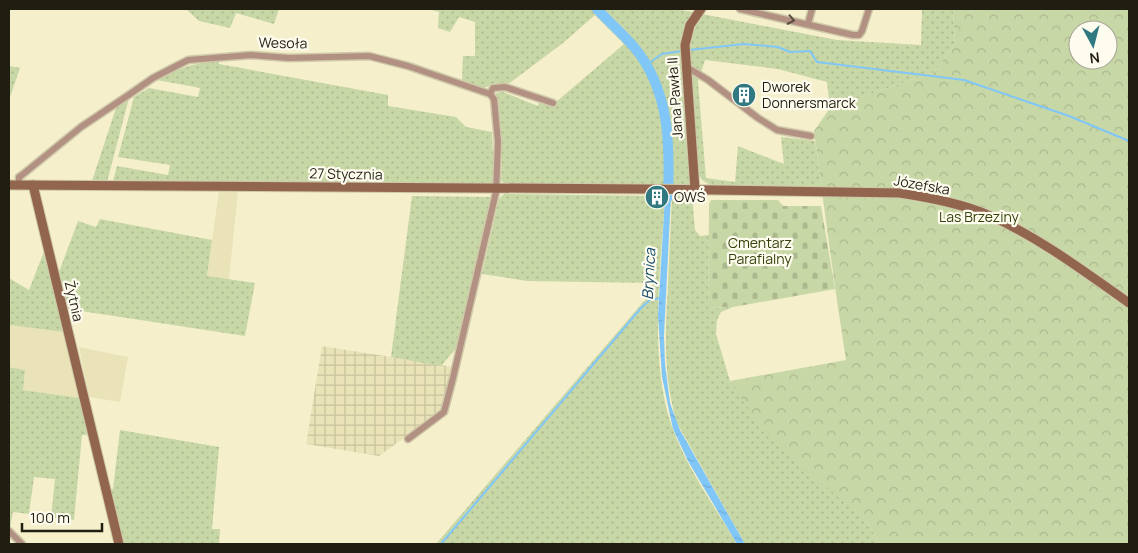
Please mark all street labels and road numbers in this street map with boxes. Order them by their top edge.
street label: Wesoła [258,33,308,52]
street label: Jana Pawła II [662,57,687,139]
street label: 27 Stycznia [309,163,383,184]
street label: Józefska [893,170,952,199]
street label: Żytnia [61,279,88,323]

